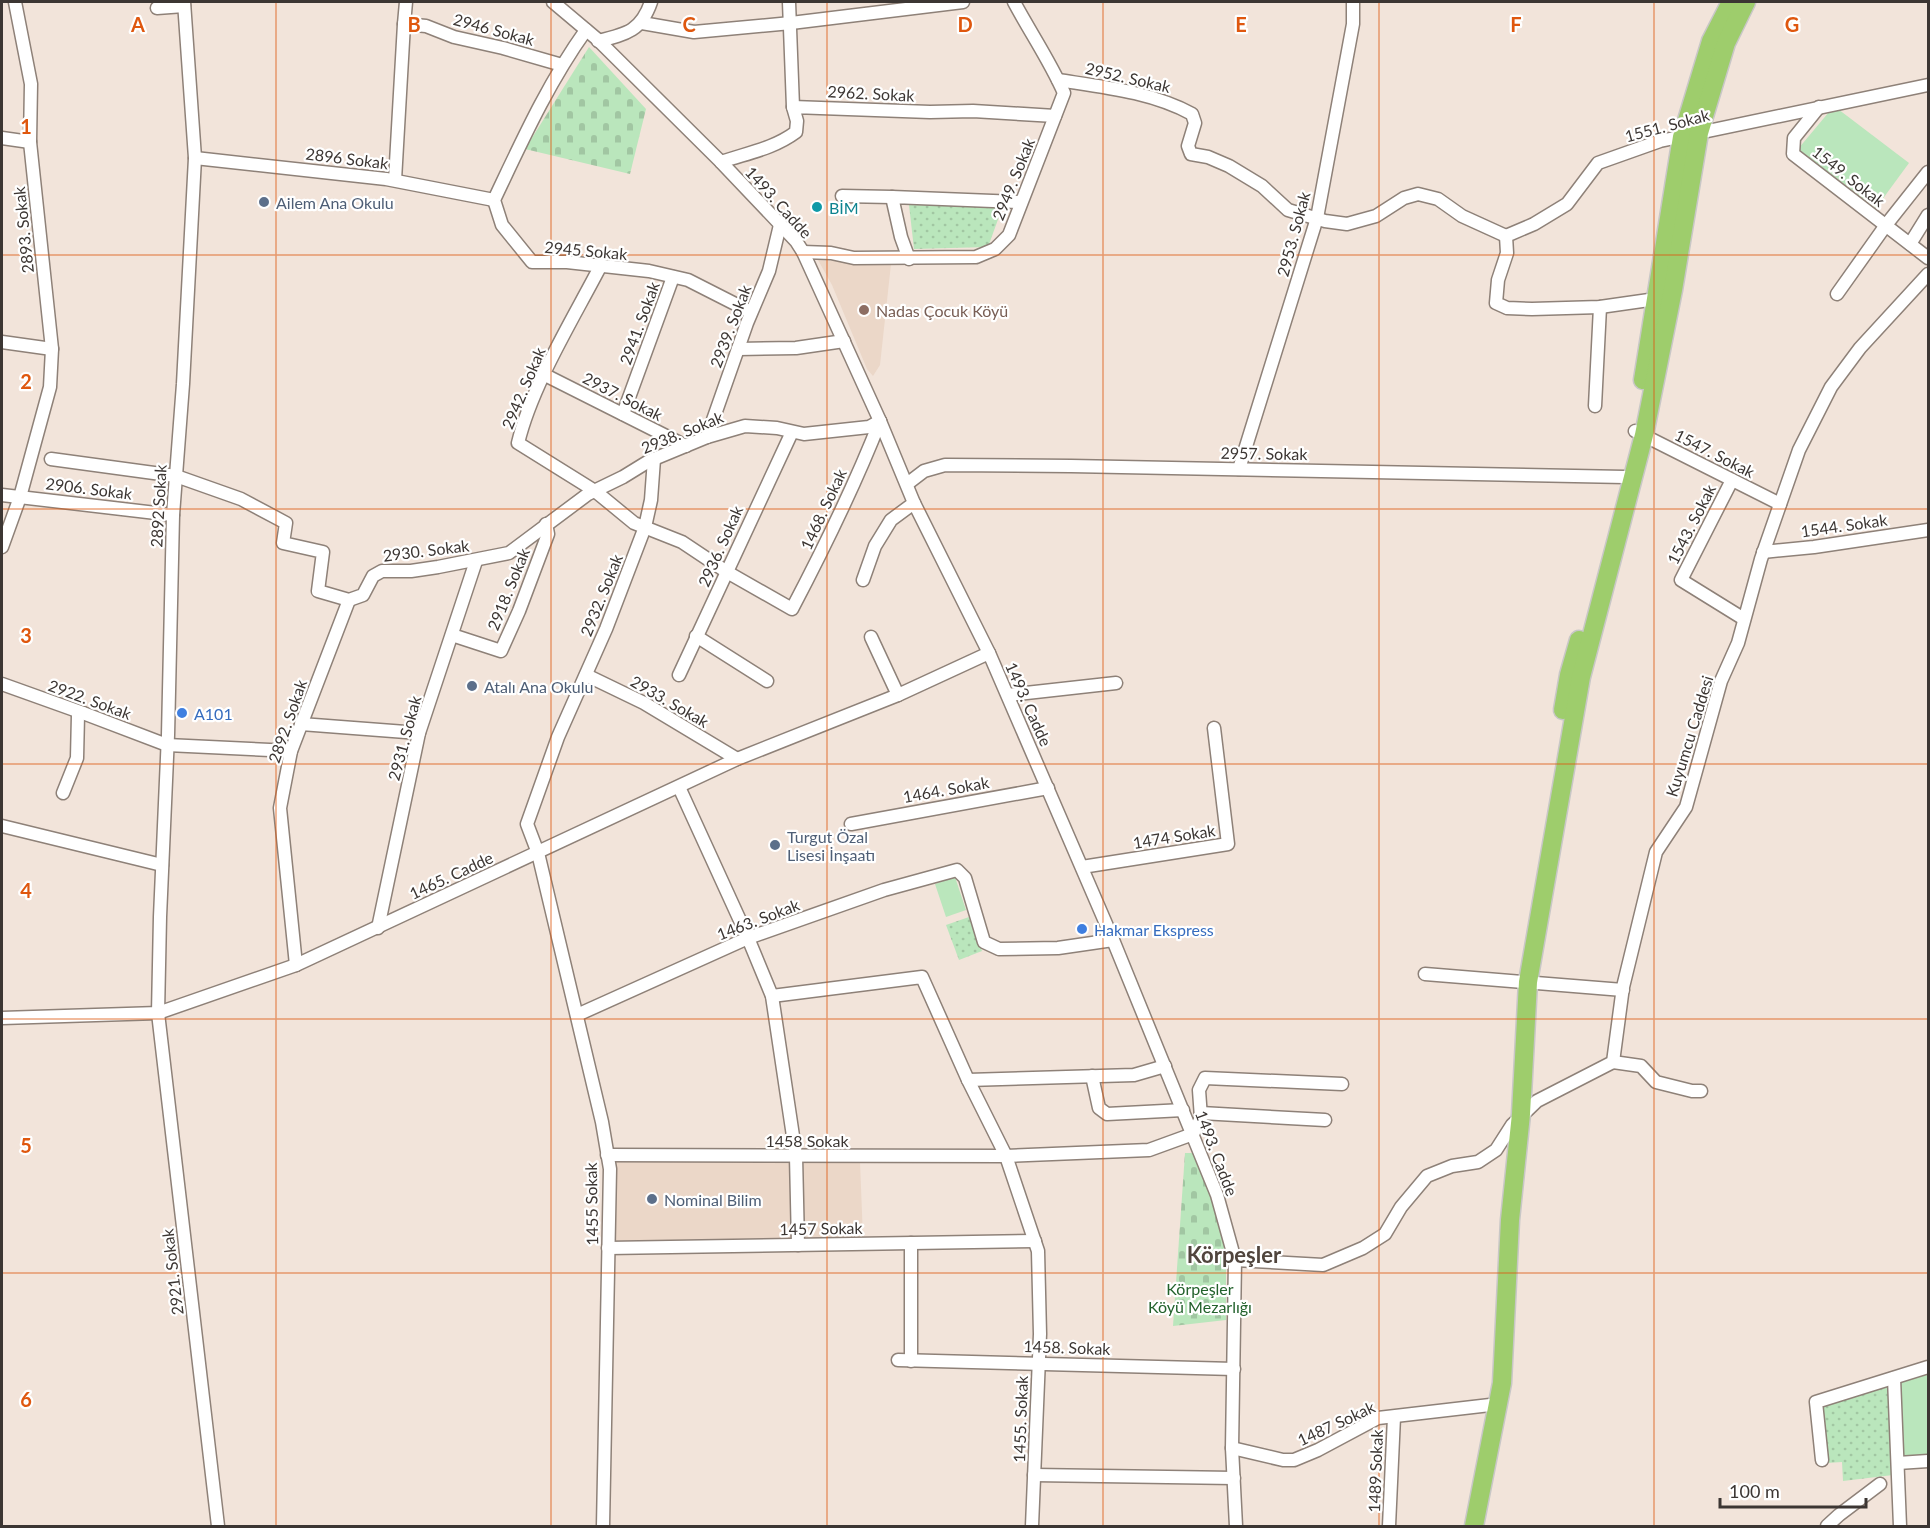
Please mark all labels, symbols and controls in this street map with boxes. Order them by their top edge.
street label: 2946 Sokak [451,9,537,49]
text: A [130,12,145,36]
text: B [407,12,421,36]
text: C [682,12,696,36]
text: D [957,12,973,36]
text: E [1235,12,1247,36]
text: F [1510,12,1522,36]
text: G [1785,12,1799,36]
street label: 2952. Sokak [1084,58,1173,96]
street label: 2962. Sokak [827,81,916,105]
street label: 1551. Sokak [1623,104,1712,145]
text: 1 [20,114,32,138]
street label: 2949. Sokak [988,134,1038,223]
street label: 1549. Sokak [1809,142,1890,211]
street label: 2896 Sokak [305,144,390,173]
street label: 1493. Cadde [742,162,816,242]
street label: 2893. Sokak [9,185,37,274]
street label: 2953. Sokak [1273,189,1314,278]
place label: Ailem Ana Okulu [276,193,394,212]
marker: Ailem Ana Okulu [257,195,271,209]
place label: BİM [829,198,859,217]
marker: BİM [810,200,824,214]
street label: 2945 Sokak [544,237,629,263]
street label: 2941. Sokak [615,278,663,367]
street label: 2939. Sokak [706,281,755,370]
place label: Nadas Çocuk Köyü [876,301,1008,320]
marker: Nadas Çocuk Köyü [857,303,871,317]
street label: 2942. Sokak [497,343,549,432]
street label: 2937. Sokak [580,368,667,425]
text: 2 [20,369,32,393]
street label: 2938. Sokak [638,407,727,457]
street label: 1547. Sokak [1672,425,1759,482]
street label: 2957. Sokak [1220,443,1308,463]
street label: 2892 Sokak [146,463,170,548]
street label: 1468. Sokak [796,465,850,552]
street label: 2906. Sokak [45,473,134,503]
street label: 1543. Sokak [1663,480,1720,567]
street label: 2936. Sokak [694,502,747,590]
street label: 1544. Sokak [1800,509,1889,540]
street label: 2930. Sokak [382,535,471,565]
street label: 2918. Sokak [483,544,533,633]
street label: 2932. Sokak [576,550,626,639]
text: 3 [20,623,32,647]
street label: 1493. Cadde [1002,659,1056,749]
street label: 2933. Sokak [628,671,713,731]
street label: Kuyumcu Caddesi [1662,673,1716,799]
street label: 2922. Sokak [46,675,135,723]
street label: 2892. Sokak [264,676,310,765]
place label: Atalı Ana Okulu [484,677,593,696]
marker: Atalı Ana Okulu [465,679,479,693]
street label: 2931. Sokak [384,693,425,782]
place label: A101 [194,704,233,723]
marker: A101 [175,706,189,720]
street label: 1464. Sokak [902,772,991,806]
street label: 1474 Sokak [1131,820,1217,852]
place label: Turgut Özal Lisesi İnşaatı [787,827,875,864]
marker: Turgut Özal Lisesi İnşaatı [768,838,782,852]
street label: 1465. Cadde [406,847,496,903]
text: 4 [20,878,32,902]
street label: 1463. Sokak [714,894,803,943]
place label: Hakmar Ekspress [1094,920,1214,939]
marker: Hakmar Ekspress [1075,922,1089,936]
street label: 1493. Cadde [1192,1108,1242,1198]
street label: 1458 Sokak [765,1131,849,1150]
text: 5 [20,1133,32,1157]
street label: 1455 Sokak [581,1161,601,1246]
place label: Nominal Bilim [664,1190,762,1209]
marker: Nominal Bilim [645,1192,659,1206]
street label: 1457 Sokak [779,1218,864,1238]
street label: 2921. Sokak [157,1227,187,1316]
district label: Körpeşler [1187,1241,1282,1268]
park label: Körpeşler Köyü Mezarlığı [1148,1279,1252,1316]
street label: 1458. Sokak [1023,1336,1112,1358]
street label: 1455. Sokak [1009,1374,1031,1463]
text: 6 [20,1387,32,1411]
street label: 1487 Sokak [1294,1396,1378,1449]
street label: 1489 Sokak [1364,1428,1386,1513]
scale bar [1720,1471,1866,1509]
text: 100 m [1729,1480,1780,1502]

